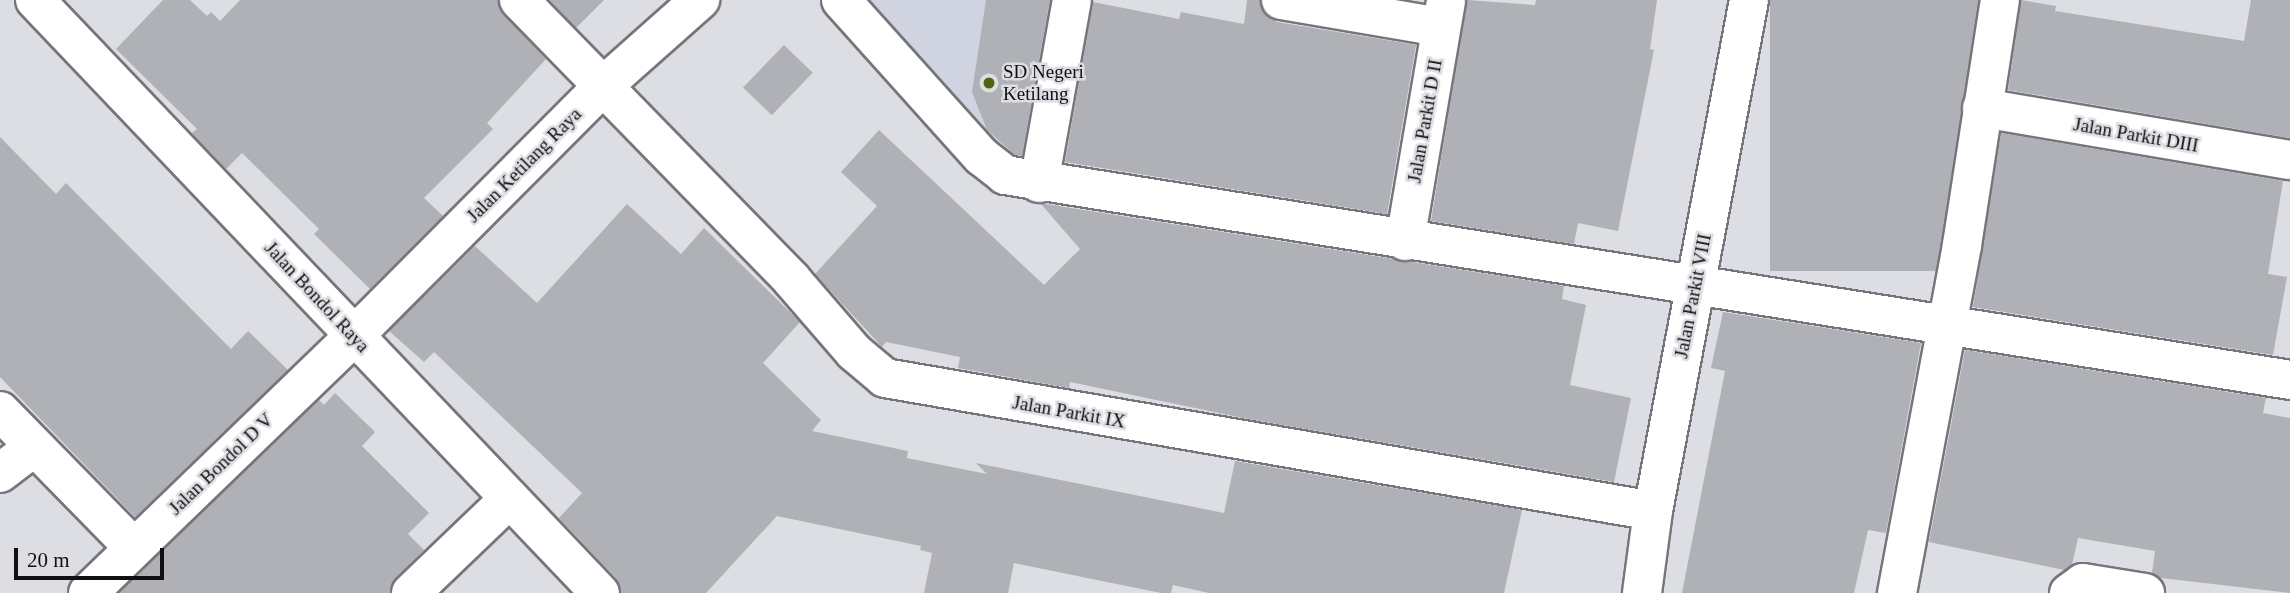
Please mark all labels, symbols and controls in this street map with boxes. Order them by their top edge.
street label: Jalan Parkit D II [1403,57,1447,185]
place label: SD Negeri Ketilang [1003,61,1084,105]
marker: SD Negeri Ketilang [981,75,997,91]
street label: Jalan Ketilang Raya [462,103,586,227]
street label: Jalan Parkit DIII [2072,113,2200,157]
street label: Jalan Parkit VIII [1670,232,1716,360]
street label: Jalan Bondol Raya [260,237,374,357]
street label: Jalan Parkit IX [1011,391,1127,433]
street label: Jalan Bondol D V [164,408,278,520]
scale bar [18,534,168,578]
text: 20 m [27,548,70,572]

